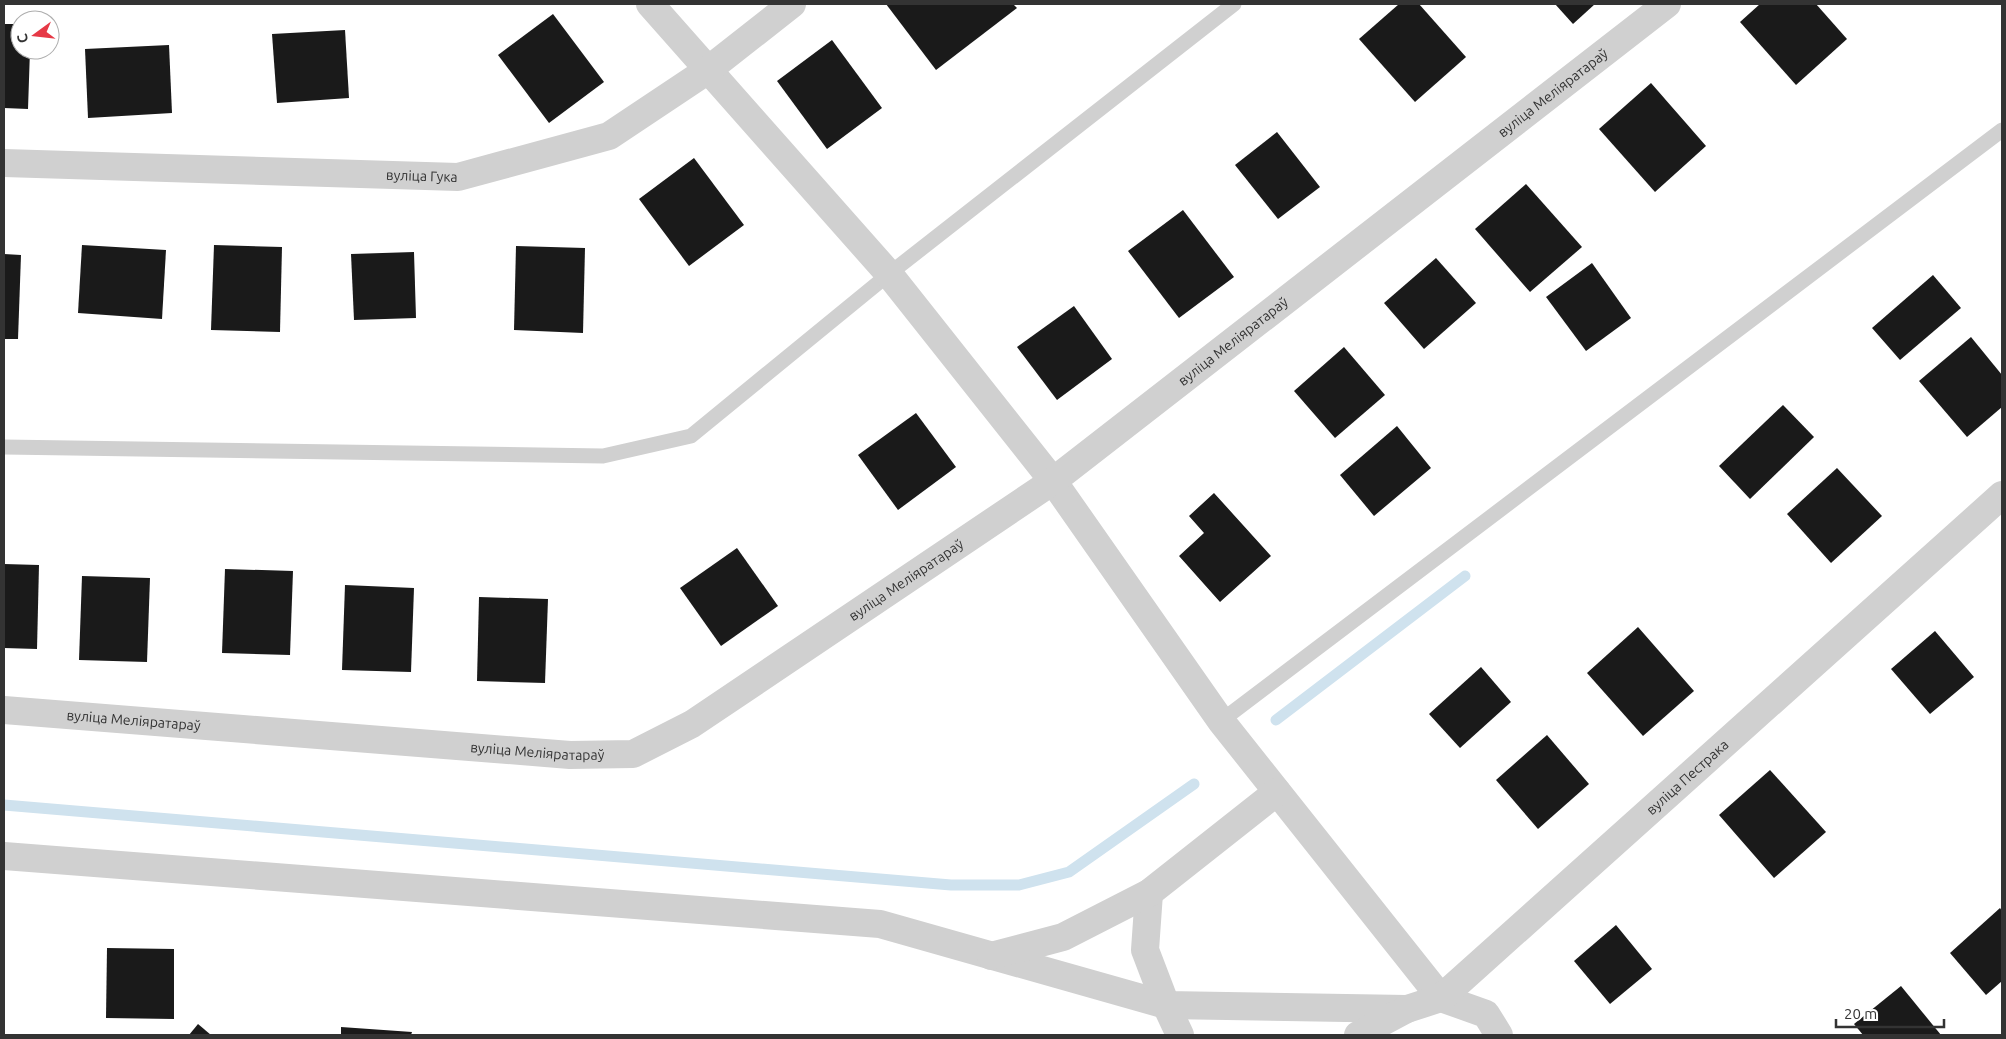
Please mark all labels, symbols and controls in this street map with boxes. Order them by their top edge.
north arrow [10,10,60,60]
text: С [14,32,31,45]
street label: вуліца Меліяратараў [1495,45,1611,140]
street label: вуліца Гука [386,167,458,185]
street label: вуліца Меліяратараў [1175,293,1291,389]
street label: вуліца Меліяратараў [846,536,966,624]
street label: вуліца Меліяратараў [66,707,201,734]
street label: вуліца Пестрака [1643,736,1732,818]
street label: вуліца Меліяратараў [470,739,605,763]
scale bar [1836,996,1944,1028]
text: 20 m [1844,1005,1877,1022]

